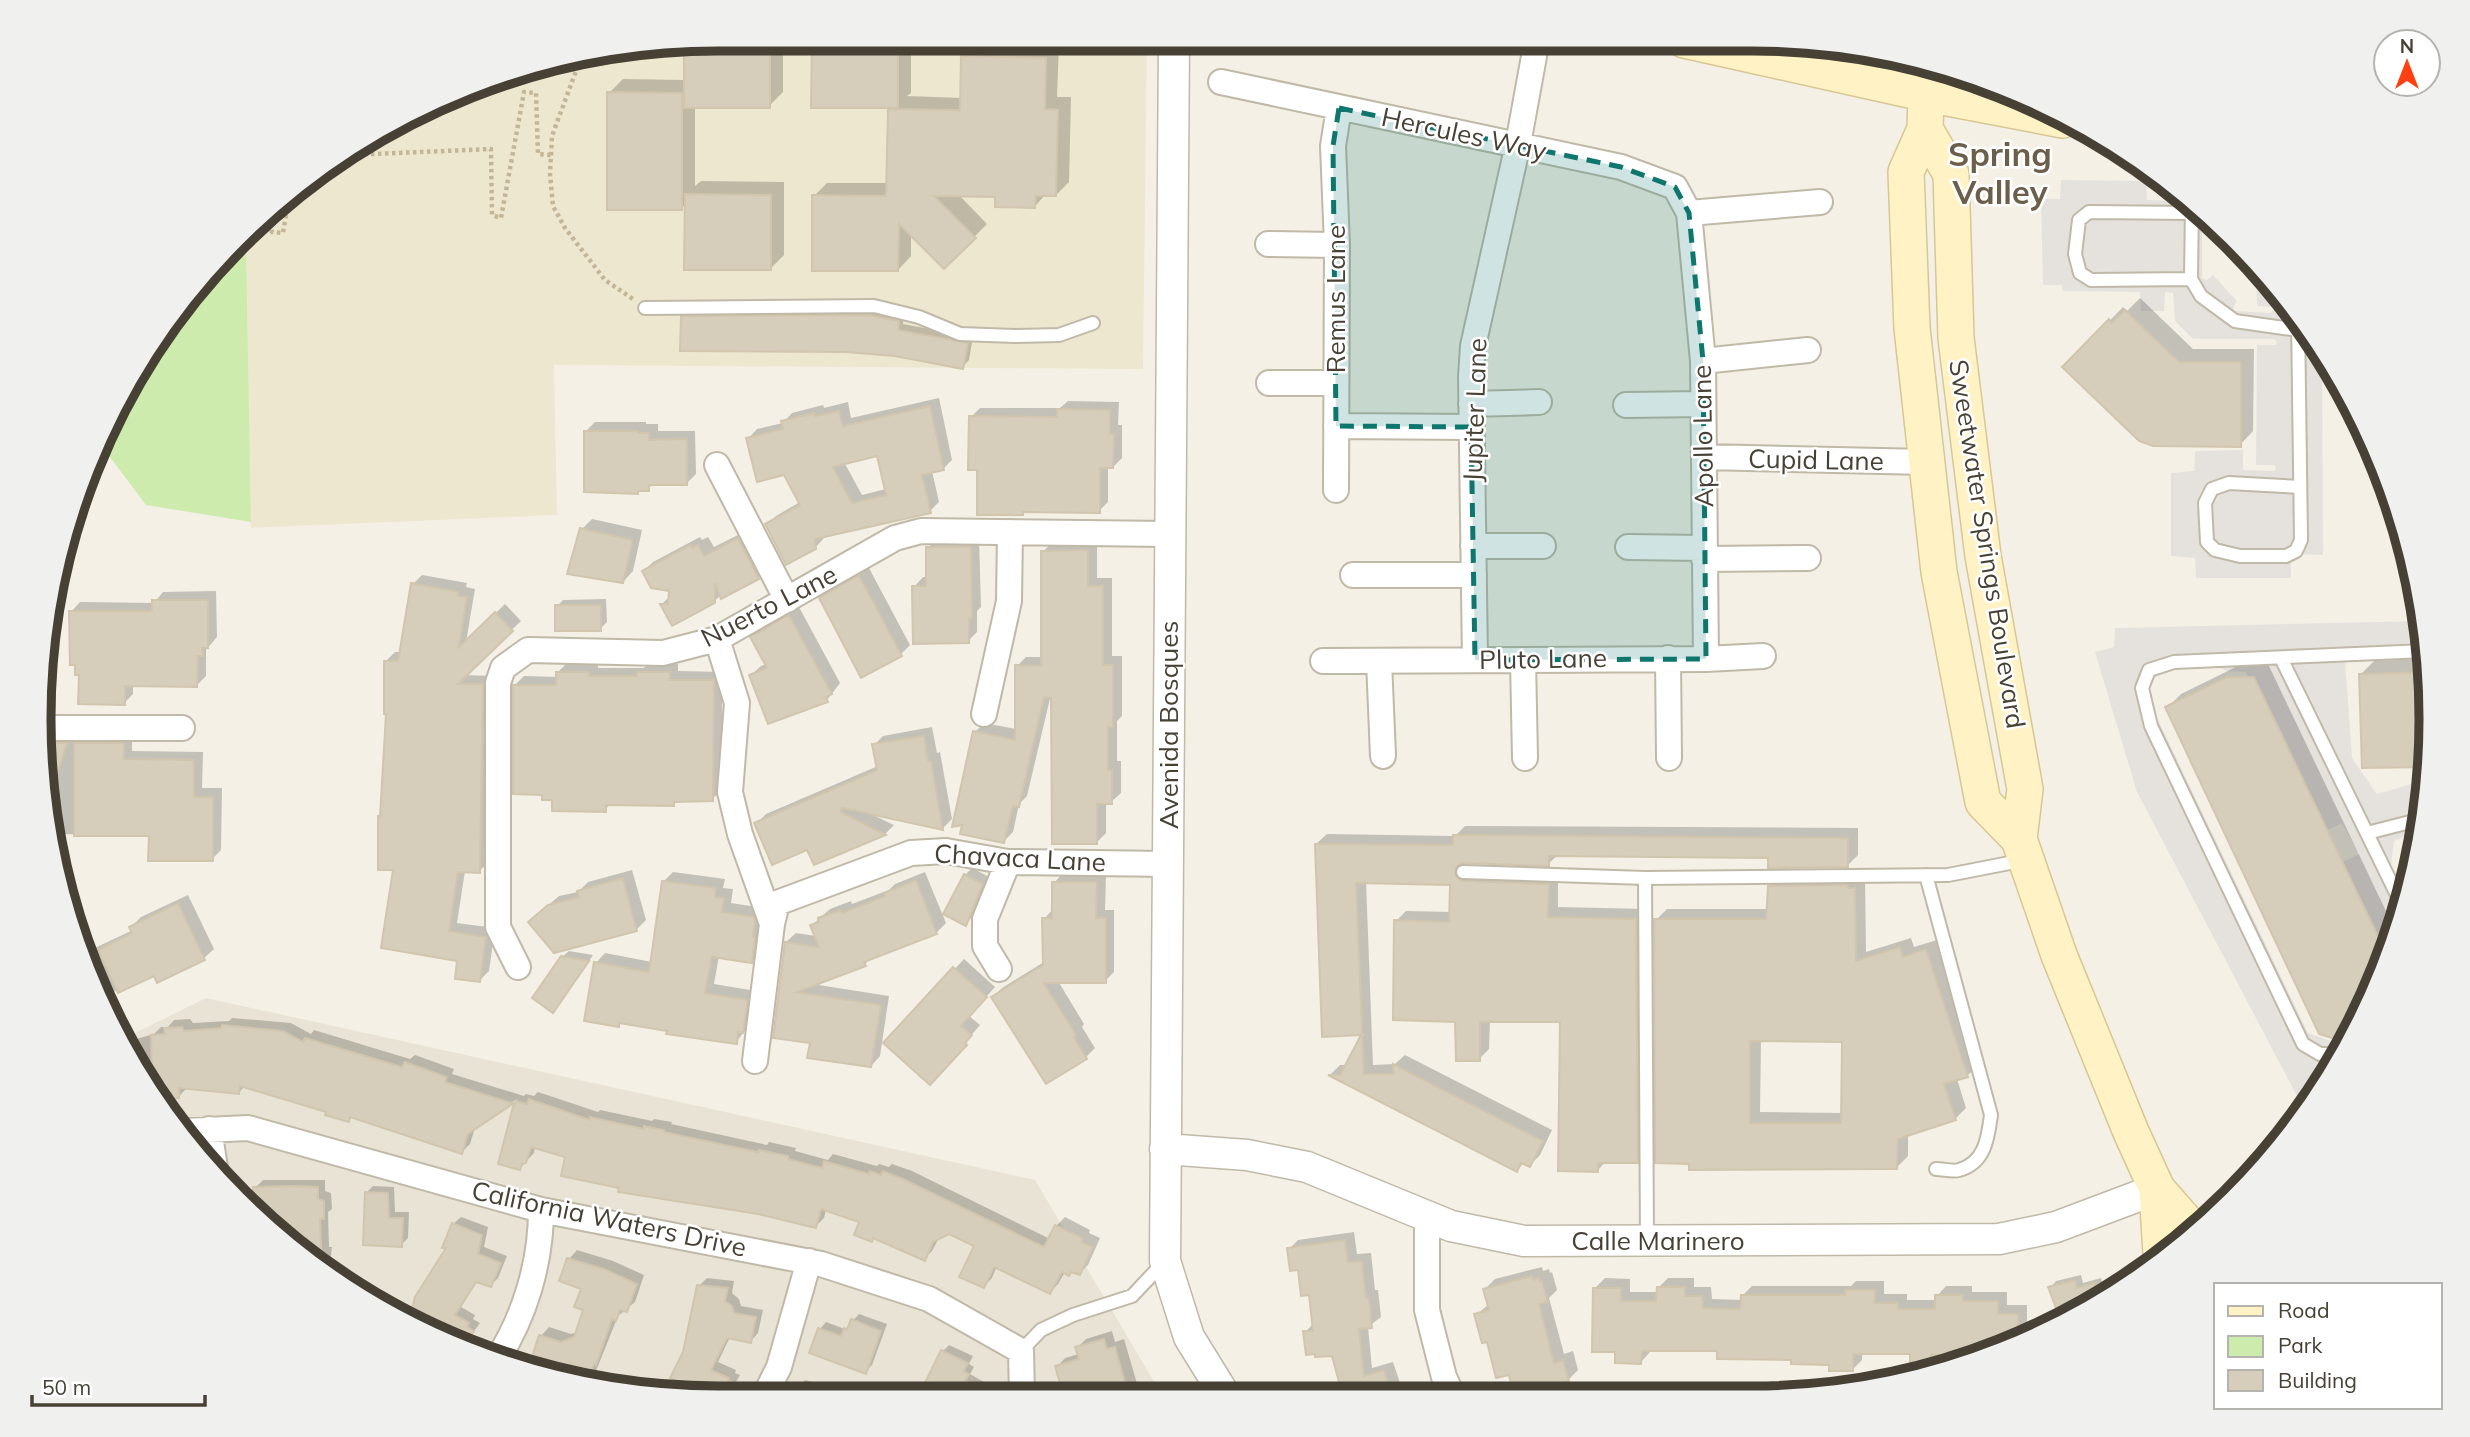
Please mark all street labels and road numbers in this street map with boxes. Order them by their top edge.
street label: Hercules Way [1379,100,1550,167]
street label: Remus Lane [1319,225,1352,373]
street label: Jupiter Lane [1456,338,1494,482]
street label: Sweetwater Springs Boulevard [1942,357,2033,731]
street label: Apollo Lane [1685,364,1720,508]
street label: Cupid Lane [1748,442,1884,477]
street label: Nuerto Lane [695,557,842,654]
street label: Avenida Bosques [1152,621,1185,829]
street label: Pluto Lane [1479,641,1607,676]
street label: Chavaca Lane [933,837,1107,878]
street label: California Waters Drive [469,1173,749,1264]
street label: Calle Marinero [1571,1224,1745,1257]

